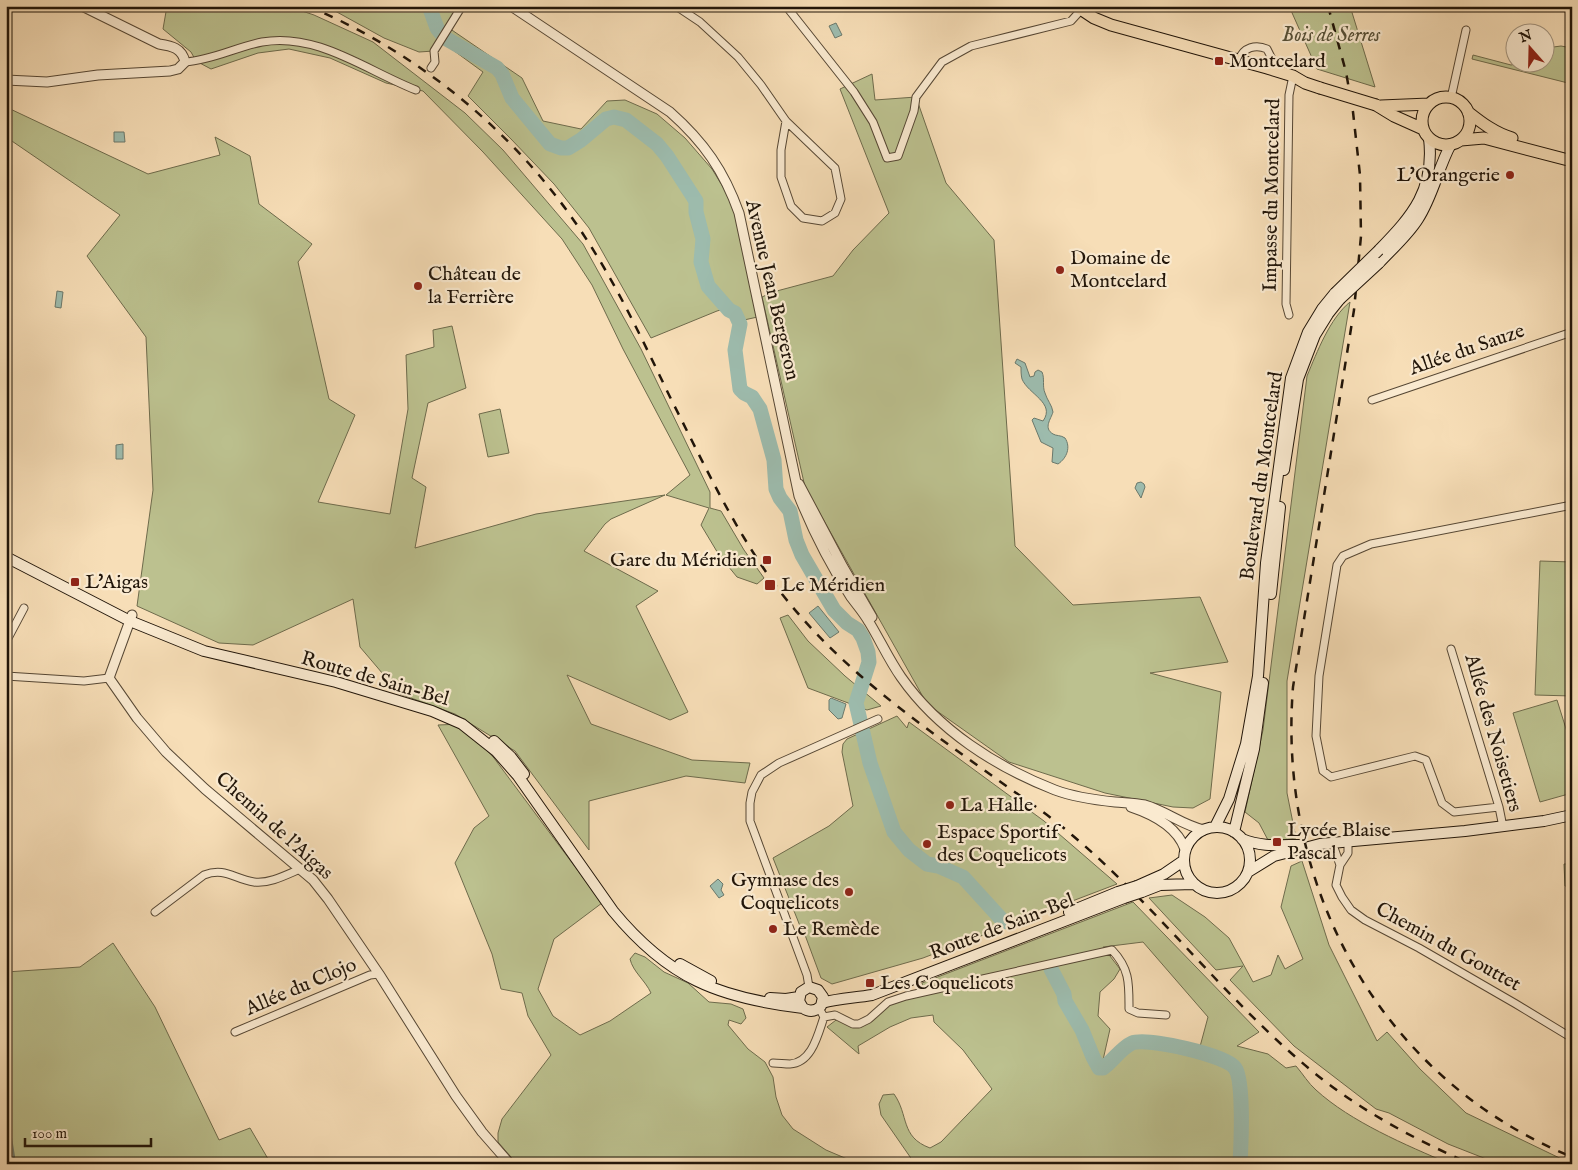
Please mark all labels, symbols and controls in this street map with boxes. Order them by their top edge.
north arrow [1506,22,1556,72]
park label: Bois de Serres [1282,23,1381,48]
text: N [1516,26,1535,48]
place label: Montcelard [1229,49,1326,74]
marker: Montcelard [1213,55,1225,67]
street label: Impasse du Montcelard [1258,98,1286,292]
place label: L'Orangerie [1397,163,1500,188]
marker: L'Orangerie [1504,169,1516,181]
street label: Avenue Jean Bergeron [739,196,805,383]
place label: Domaine de Montcelard [1070,246,1170,294]
place label: Château de la Ferrière [428,262,521,310]
marker: Domaine de Montcelard [1054,264,1066,276]
marker: Château de la Ferrière [412,280,424,292]
street label: Allée du Sauze [1405,319,1528,382]
street label: Boulevard du Montcelard [1235,370,1289,582]
place label: Gare du Méridien [610,548,757,573]
marker: Gare du Méridien [761,554,773,566]
place label: L'Aigas [85,570,148,595]
place label: Le Méridien [781,573,885,598]
marker: L'Aigas [69,576,81,588]
marker: Le Méridien [763,578,777,592]
street label: Route de Sain-Bel [298,646,452,712]
street label: Allée des Noisetiers [1458,650,1527,815]
street label: Chemin de l'Aigas [210,767,338,885]
place label: La Halle [960,793,1033,818]
marker: La Halle [944,799,956,811]
place label: Lycée Blaise Pascal [1287,818,1391,866]
place label: Espace Sportif des Coquelicots [937,820,1067,868]
marker: Lycée Blaise Pascal [1271,836,1283,848]
marker: Espace Sportif des Coquelicots [921,838,933,850]
place label: Gymnase des Coquelicots [731,868,839,916]
marker: Gymnase des Coquelicots [843,886,855,898]
street label: Route de Sain-Bel [926,888,1078,966]
street label: Chemin du Gouttet [1371,897,1525,997]
place label: Le Remède [783,917,880,942]
marker: Le Remède [767,923,779,935]
street label: Allée du Clojo [241,952,361,1022]
place label: Les Coquelicots [880,971,1014,996]
marker: Les Coquelicots [864,977,876,989]
scale bar [25,1115,151,1147]
text: 100 m [32,1124,68,1143]

